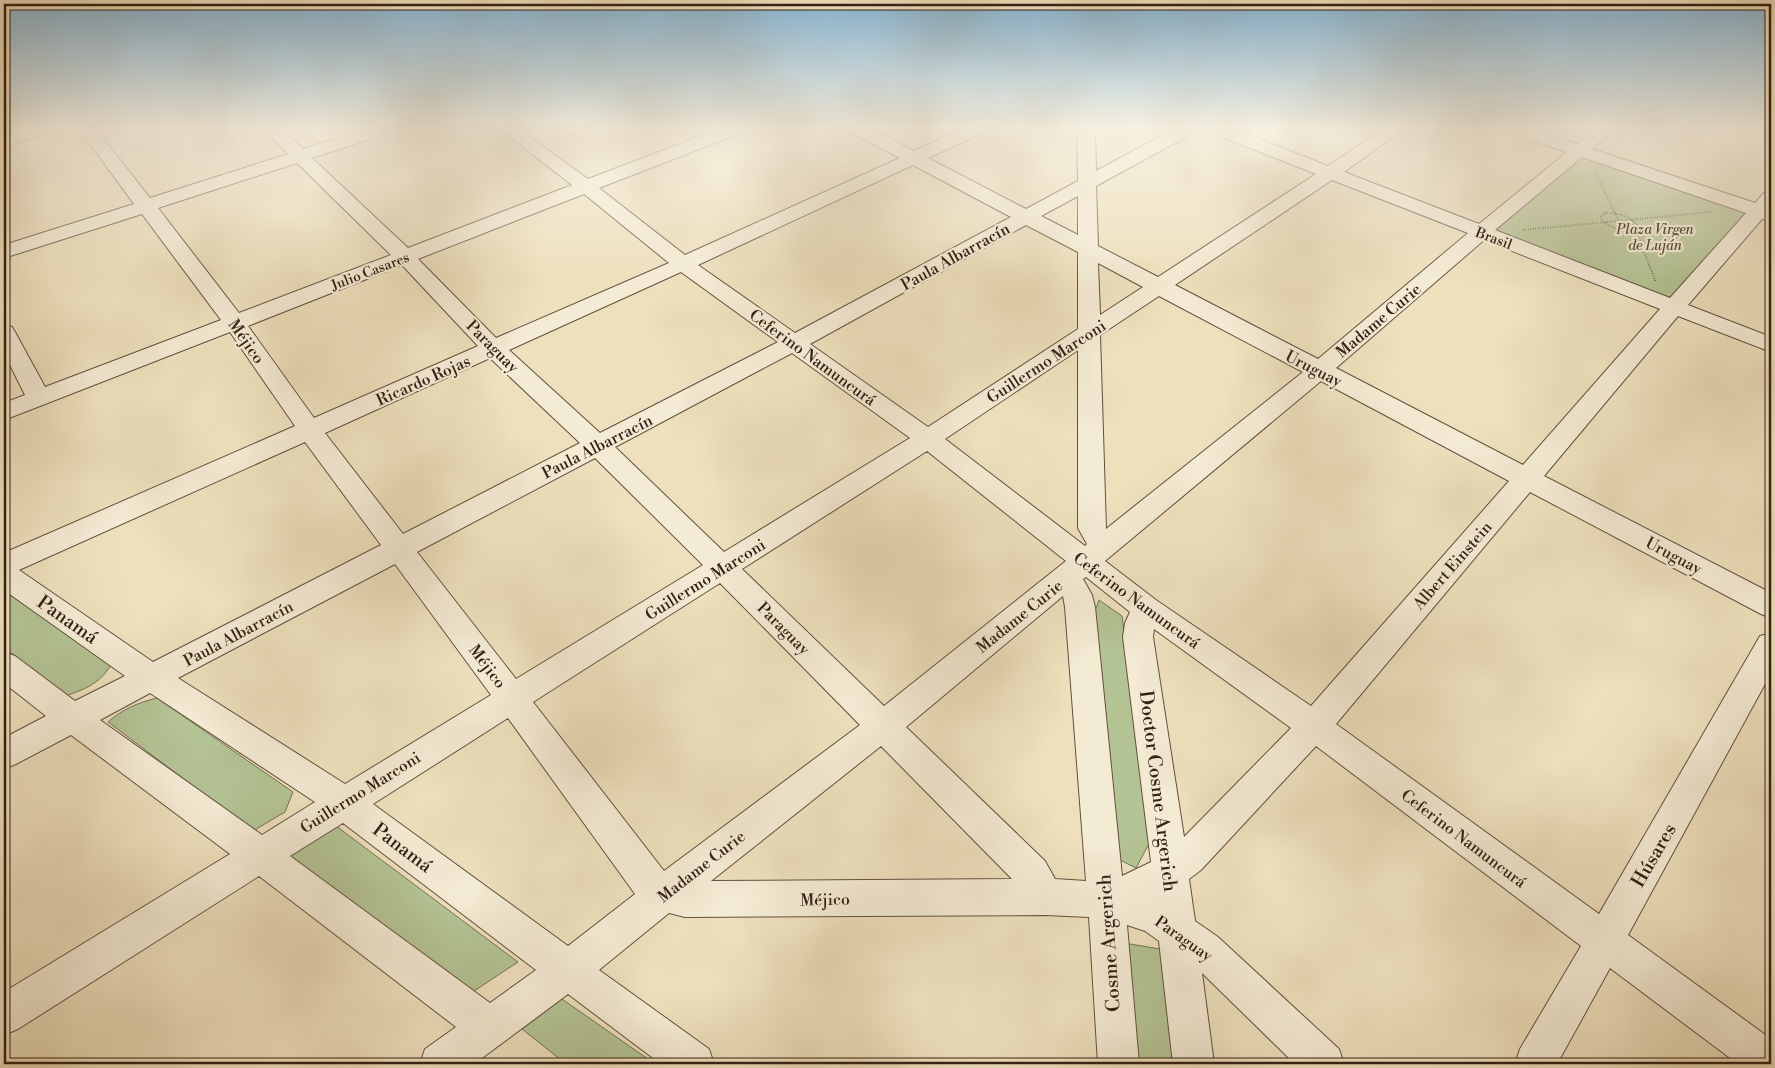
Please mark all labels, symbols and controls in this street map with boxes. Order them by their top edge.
street label: Paula Albarracín [898,218,1014,295]
park label: Plaza Virgen de Luján [1615,221,1694,255]
street label: Brasil [1472,223,1515,254]
street label: Julio Casares [328,249,412,295]
street label: Madame Curie [1332,279,1425,362]
street label: Ceferino Namuncurá [745,305,880,411]
street label: Méjico [224,315,269,368]
street label: Paraguay [462,316,523,377]
street label: Guillermo Marconi [983,316,1110,408]
street label: Uruguay [1282,346,1346,392]
street label: Ricardo Rojas [373,351,474,411]
street label: Paula Albarracín [539,410,657,483]
street label: Albert Einstein [1408,517,1497,615]
street label: Uruguay [1642,533,1705,579]
street label: Guillermo Marconi [642,535,769,625]
street label: Ceferino Namuncurá [1069,548,1204,654]
street label: Madame Curie [972,576,1067,658]
street label: Panamá [32,590,103,650]
street label: Paula Albarracín [180,596,297,671]
street label: Paraguay [753,598,814,659]
street label: Méjico [464,641,510,693]
street label: Doctor Cosme Argerich [1134,689,1182,893]
street label: Guillermo Marconi [297,748,424,838]
street label: Ceferino Namuncurá [1397,785,1531,893]
street label: Panamá [368,818,437,878]
street label: Húsares [1626,819,1682,892]
street label: Madame Curie [654,826,749,907]
street label: Cosme Argerich [1092,873,1126,1013]
street label: Méjico [800,890,850,910]
street label: Paraguay [1151,912,1216,966]

